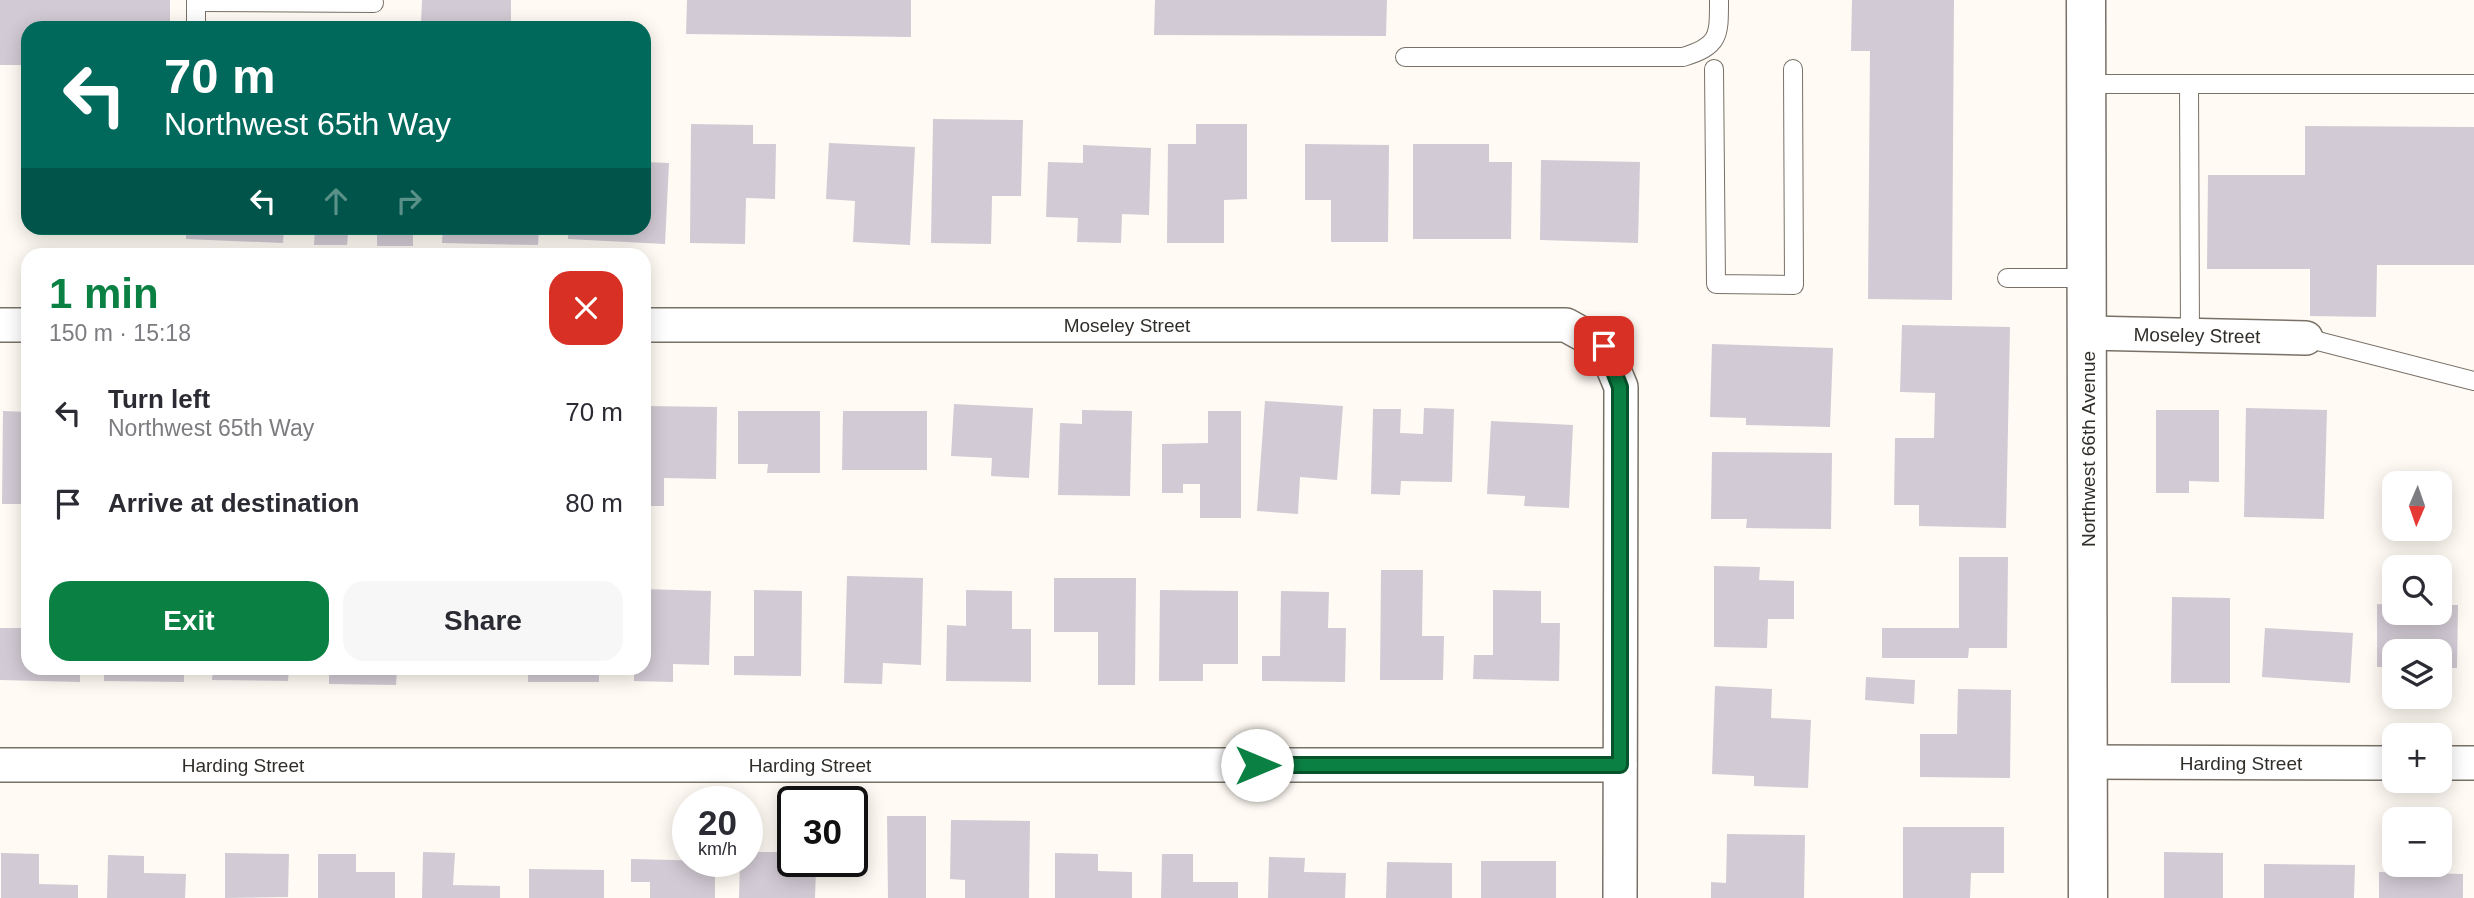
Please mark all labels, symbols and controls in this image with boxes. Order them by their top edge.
icon: left [49,49,140,140]
text: 70 m [164,49,276,103]
text: Northwest 65th Way [164,106,451,142]
icon: left [244,182,282,220]
icon: ahead [317,182,355,220]
icon: right [390,182,428,220]
text: 1 min [49,270,159,317]
button: close [549,271,623,345]
street label: Moseley Street [1064,315,1191,336]
pin [1574,316,1634,376]
text: 150 m · 15:18 [49,320,191,346]
street label: Moseley Street [2133,324,2261,347]
icon: arrive [1585,327,1623,365]
street label: Northwest 66th Avenue [2078,351,2099,547]
text: Turn left [108,384,210,414]
icon: left [49,394,87,432]
text: 70 m [565,397,623,427]
text: Northwest 65th Way [108,415,314,441]
north arrow [2382,471,2452,541]
map controls [2382,471,2452,877]
icon: arrive [49,485,87,523]
text: Arrive at destination [108,488,359,518]
text: 80 m [565,488,623,518]
button: search [2382,555,2452,625]
button: Exit [49,581,329,661]
button: Share [343,581,623,661]
button: layers [2382,639,2452,709]
button: + [2382,723,2452,793]
position arrow [1220,728,1294,802]
street label: Harding Street [2180,753,2303,774]
street label: Harding Street [182,755,305,776]
street label: Harding Street [749,755,872,776]
speed limit sign: 30 [777,786,868,877]
text: 20 [698,803,737,842]
button: − [2382,807,2452,877]
text: km/h [698,839,737,859]

